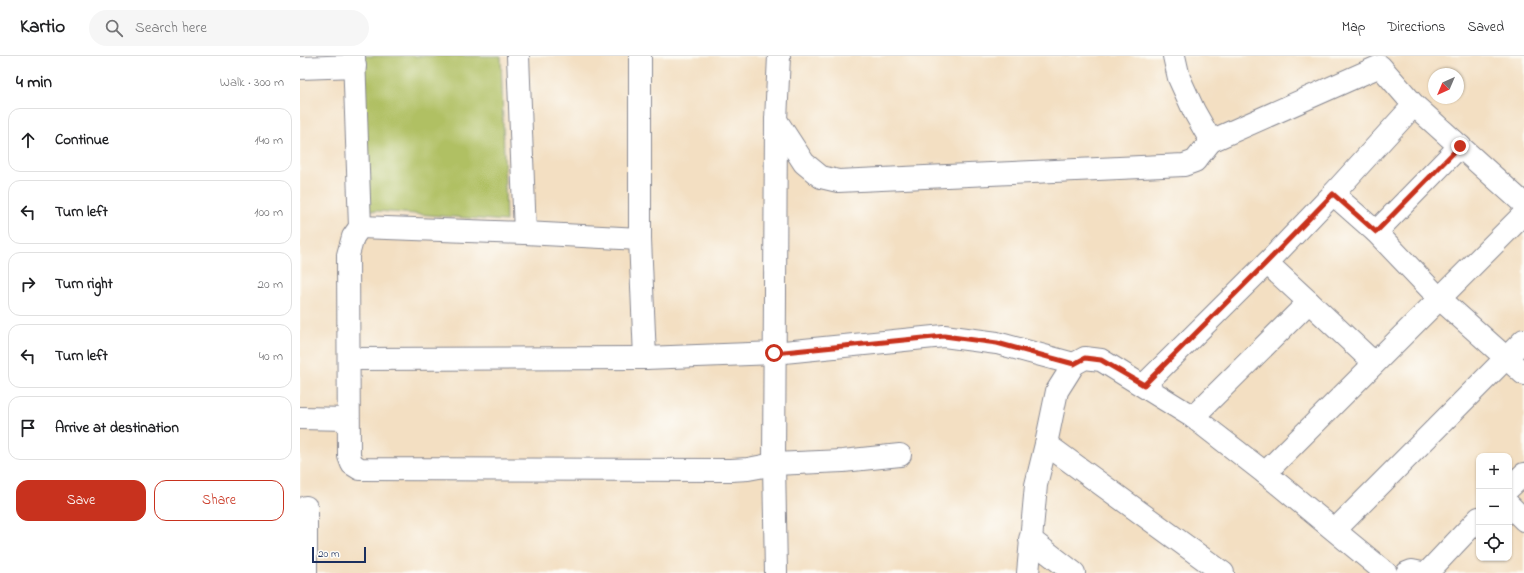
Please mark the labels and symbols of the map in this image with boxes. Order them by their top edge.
north arrow [1428,68,1464,104]
route end [1451,137,1469,155]
route start [765,344,783,362]
scale bar [312,545,366,564]

